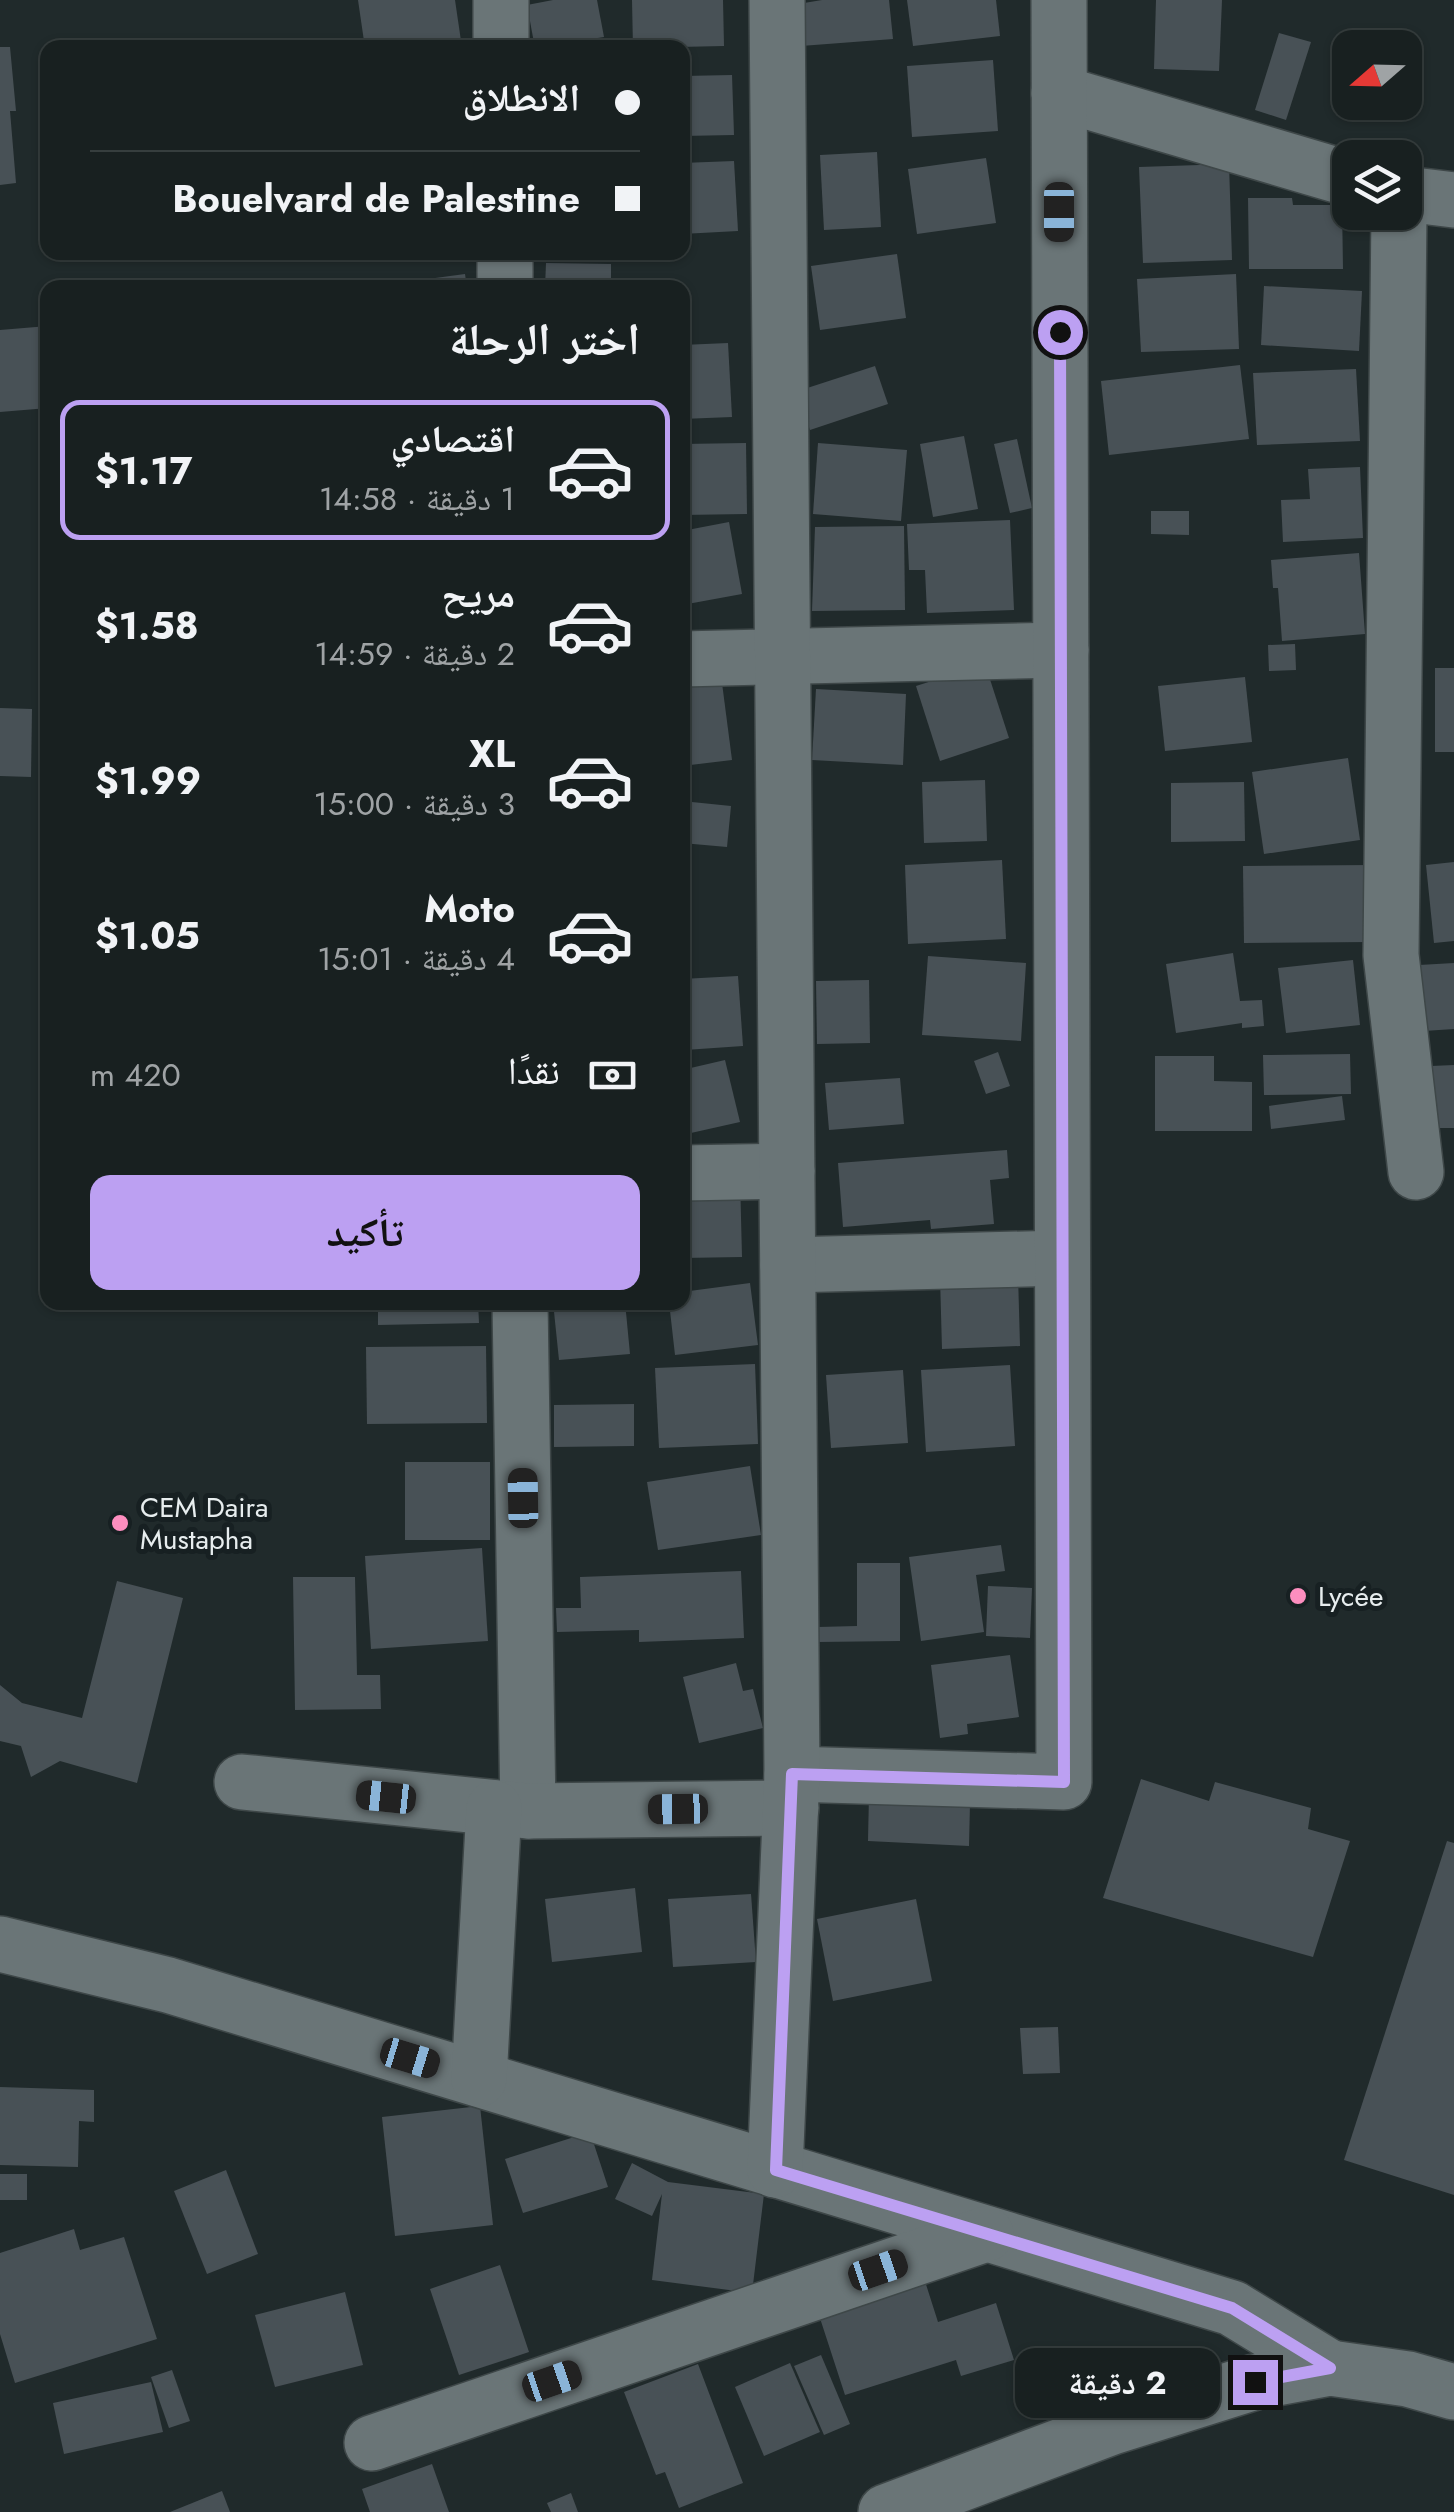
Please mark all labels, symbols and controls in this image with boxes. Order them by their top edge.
north arrow [1332,30,1422,120]
map controls [1332,30,1422,230]
text: الانطلاق [462,70,580,125]
button: layers [1332,140,1422,230]
text: Bouelvard de Palestine [172,171,580,226]
car [1044,182,1074,242]
text: اختر الرحلة [449,307,640,372]
route start [1038,310,1083,355]
text: اقتصادي [391,411,515,466]
icon: car [545,425,635,515]
text: $1.17 [95,443,192,498]
text: 1 دقيقة · 14:58 [319,476,515,522]
text: مريح [441,566,515,621]
icon: car [545,580,635,670]
text: $1.58 [95,598,199,653]
text: 2 دقيقة · 14:59 [314,631,515,677]
text: XL [469,726,515,781]
icon: car [545,735,635,825]
text: $1.99 [95,753,201,808]
text: 3 دقيقة · 15:00 [314,781,515,827]
text: Moto [424,881,515,936]
icon: car [545,890,635,980]
text: $1.05 [95,908,200,963]
text: 4 دقيقة · 15:01 [317,936,515,982]
text: نقدًا [508,1043,560,1098]
icon: cash [585,1048,640,1103]
text: 420 m [90,1052,181,1098]
button: تأكيد [90,1175,640,1290]
car [507,1468,539,1528]
place label: CEM Daira Mustapha [140,1487,269,1560]
marker: CEM Daira Mustapha [109,1512,131,1534]
place label: Lycée [1318,1576,1383,1617]
marker: Lycée [1287,1585,1309,1607]
car [355,1779,417,1815]
car [648,1793,708,1825]
car [377,2035,443,2081]
car [845,2246,911,2294]
callout: 2 دقيقة [1015,2347,1220,2417]
car [519,2357,585,2405]
text: 2 دقيقة [1069,2360,1166,2406]
route end [1233,2360,1278,2405]

